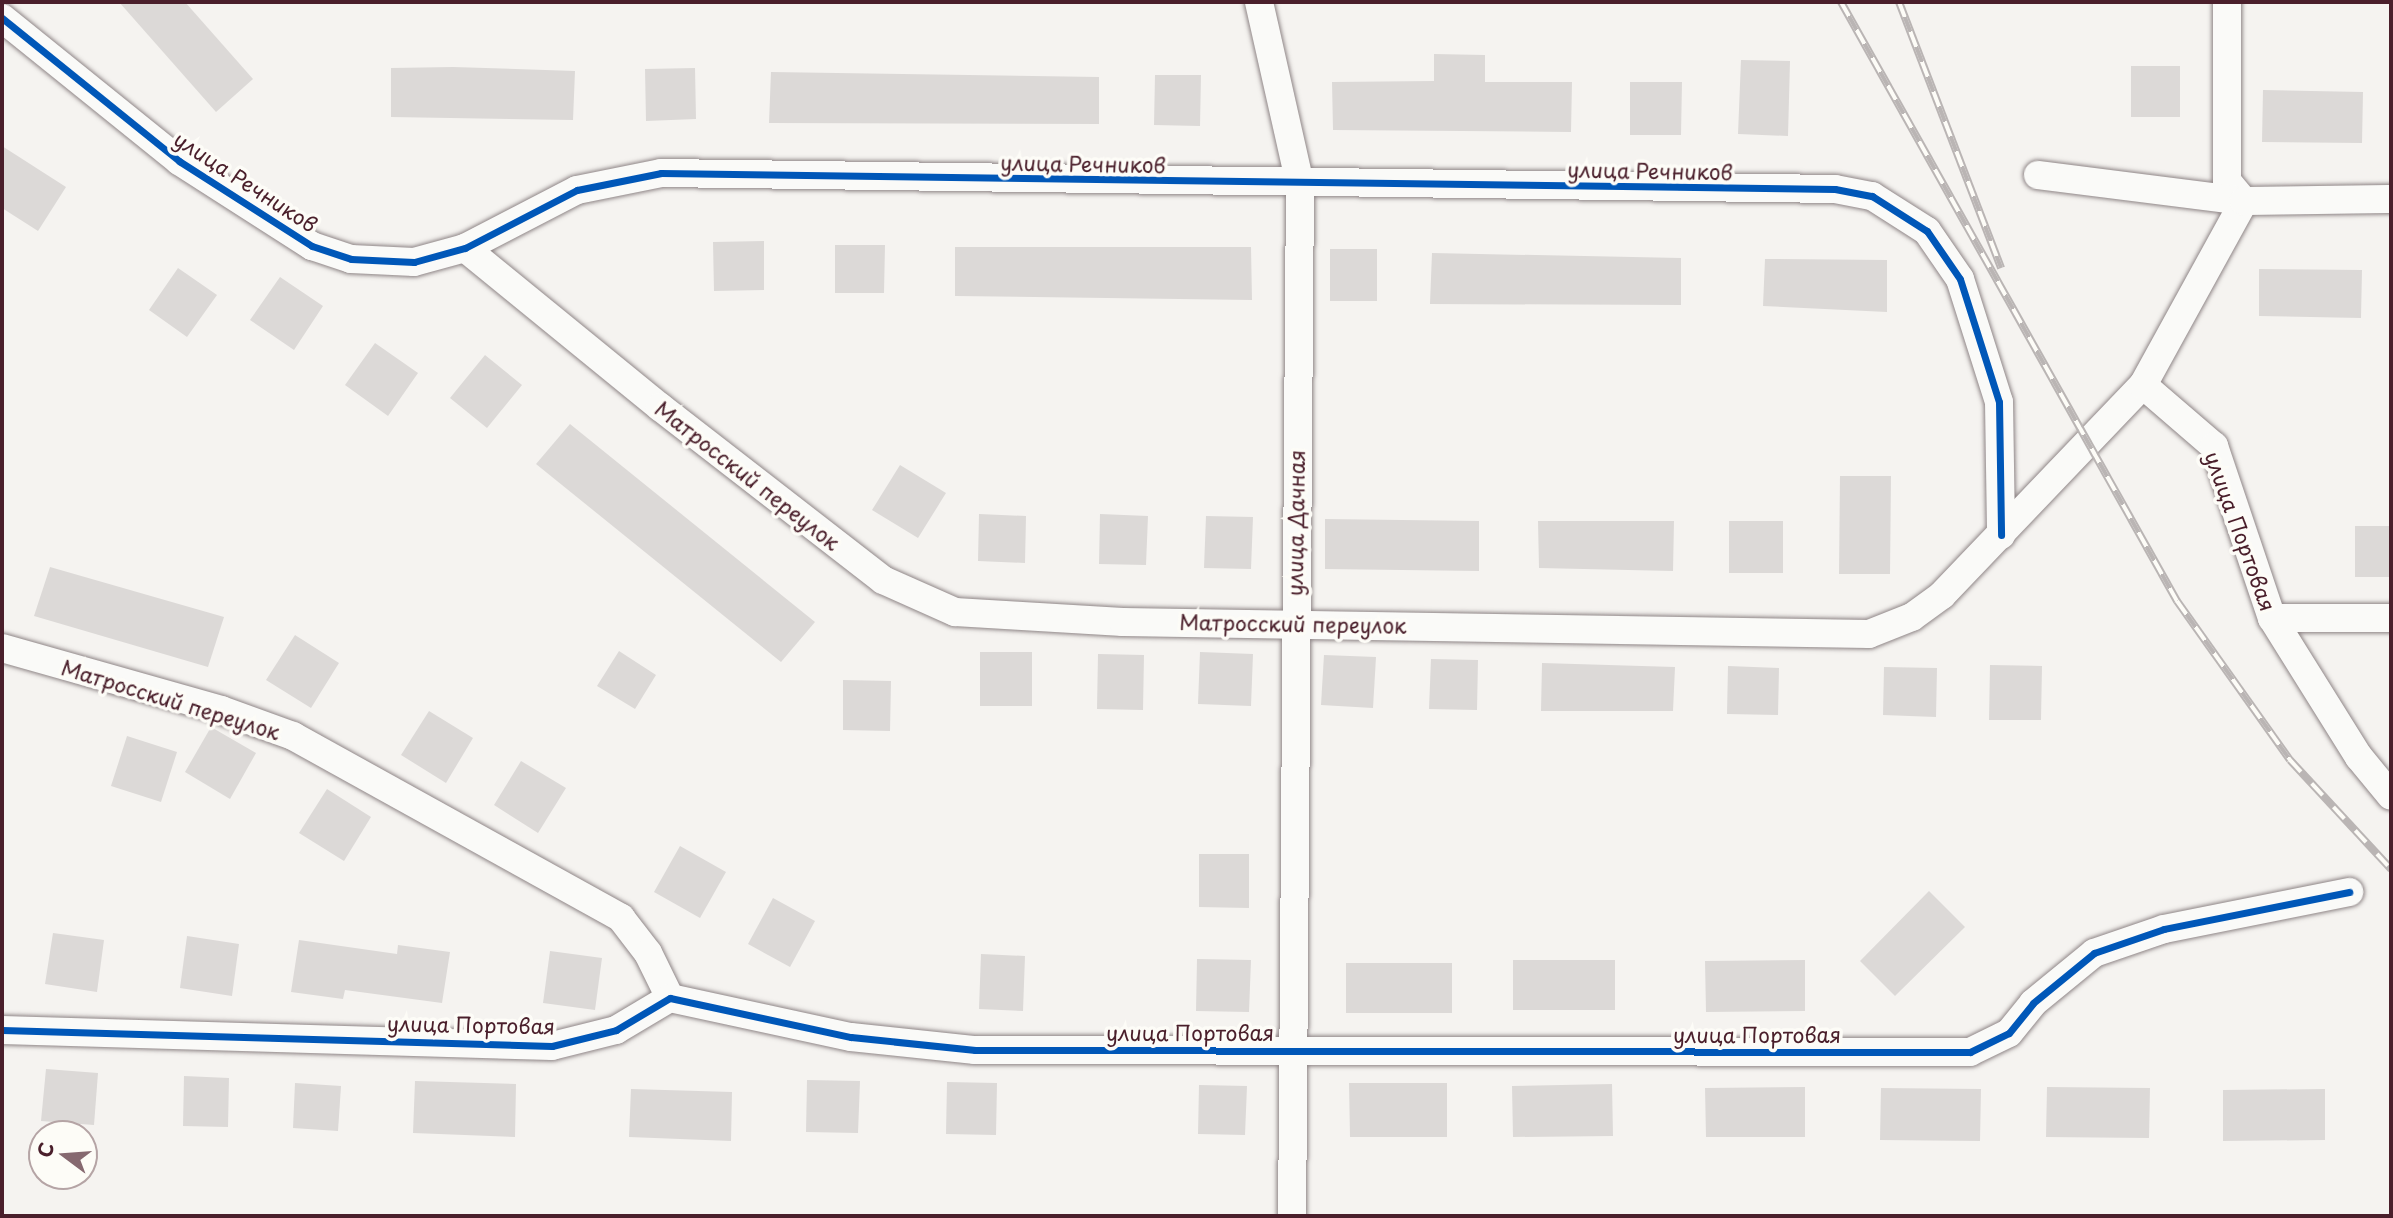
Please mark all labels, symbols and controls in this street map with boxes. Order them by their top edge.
street label: улица Речников [169,125,323,237]
street label: улица Речников [999,149,1167,177]
street label: улица Речников [1566,156,1734,184]
street label: Матросский переулок [651,395,845,555]
street label: улица Портовая [2200,447,2282,615]
street label: улица Дачная [1281,449,1309,597]
street label: Матросский переулок [1179,608,1407,638]
street label: Матросский переулок [59,654,283,744]
street label: улица Портовая [386,1010,556,1038]
street label: улица Портовая [1105,1019,1275,1045]
street label: улица Портовая [1672,1021,1842,1047]
north arrow [28,1120,98,1190]
text: С [29,1139,60,1161]

